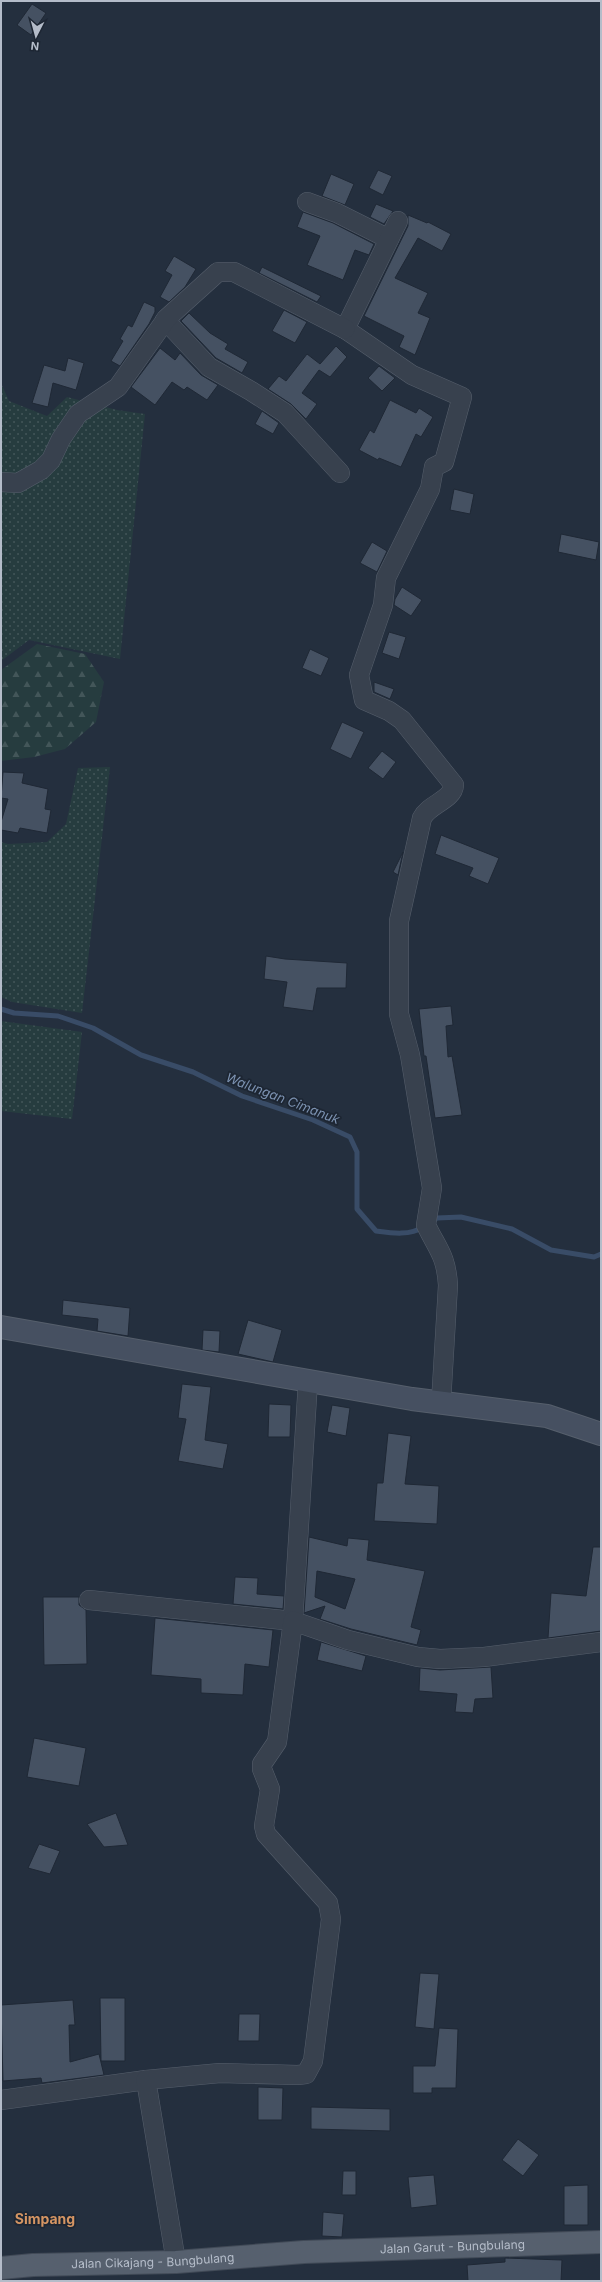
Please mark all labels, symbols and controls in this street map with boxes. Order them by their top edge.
north arrow [16,16,56,56]
text: N [30,39,40,53]
water label: Walungan Cimanuk [224,1069,343,1127]
district label: Simpang [15,2210,75,2227]
street label: Jalan Garut - Bungbulang [379,2237,525,2256]
street label: Jalan Cikajang - Bungbulang [71,2249,235,2271]

